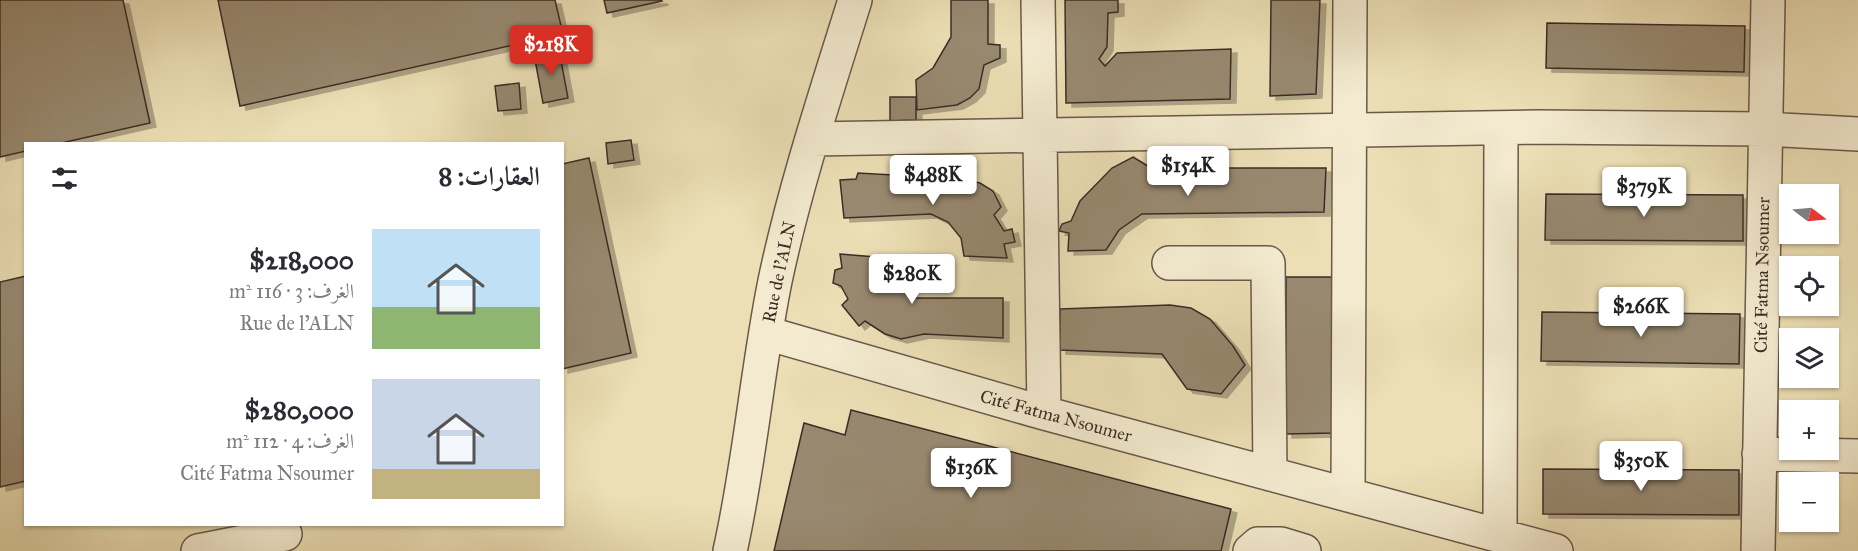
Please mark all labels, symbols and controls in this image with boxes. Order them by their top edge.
pin: $218K [509,25,593,76]
text: $218K [524,32,578,56]
pin: $154K [1146,146,1230,197]
text: $154K [1161,153,1215,177]
pin: $488K [891,155,975,206]
text: العقارات: 8 [438,160,540,192]
icon: filters [48,162,81,195]
text: $488K [904,162,962,186]
pin: $379K [1602,167,1686,218]
text: $379K [1616,174,1672,198]
north arrow [1779,184,1839,244]
map controls [1779,184,1839,532]
street label: Cité Fatma Nsoumer [1750,196,1774,353]
street label: Rue de l'ALN [758,219,800,325]
text: $218,000 [249,244,354,276]
icon: home [420,253,492,325]
pin: $280K [870,254,954,305]
button: locate [1779,256,1839,316]
text: $280K [883,261,941,285]
text: الغرف: 3 · 116 m² [229,279,354,303]
pin: $266K [1599,287,1683,338]
text: $266K [1613,294,1669,318]
text: Rue de l'ALN [239,311,354,335]
button: layers [1779,328,1839,388]
street label: Cité Fatma Nsoumer [978,385,1135,447]
text: $280,000 [245,394,354,426]
button: + [1779,400,1839,460]
icon: home [420,403,492,475]
text: الغرف: 4 · 112 m² [226,429,354,453]
pin: $350K [1599,441,1683,492]
pin: $136K [929,448,1013,499]
text: $350K [1613,448,1669,472]
text: $136K [945,455,997,479]
text: Cité Fatma Nsoumer [180,461,354,485]
button: − [1779,472,1839,532]

